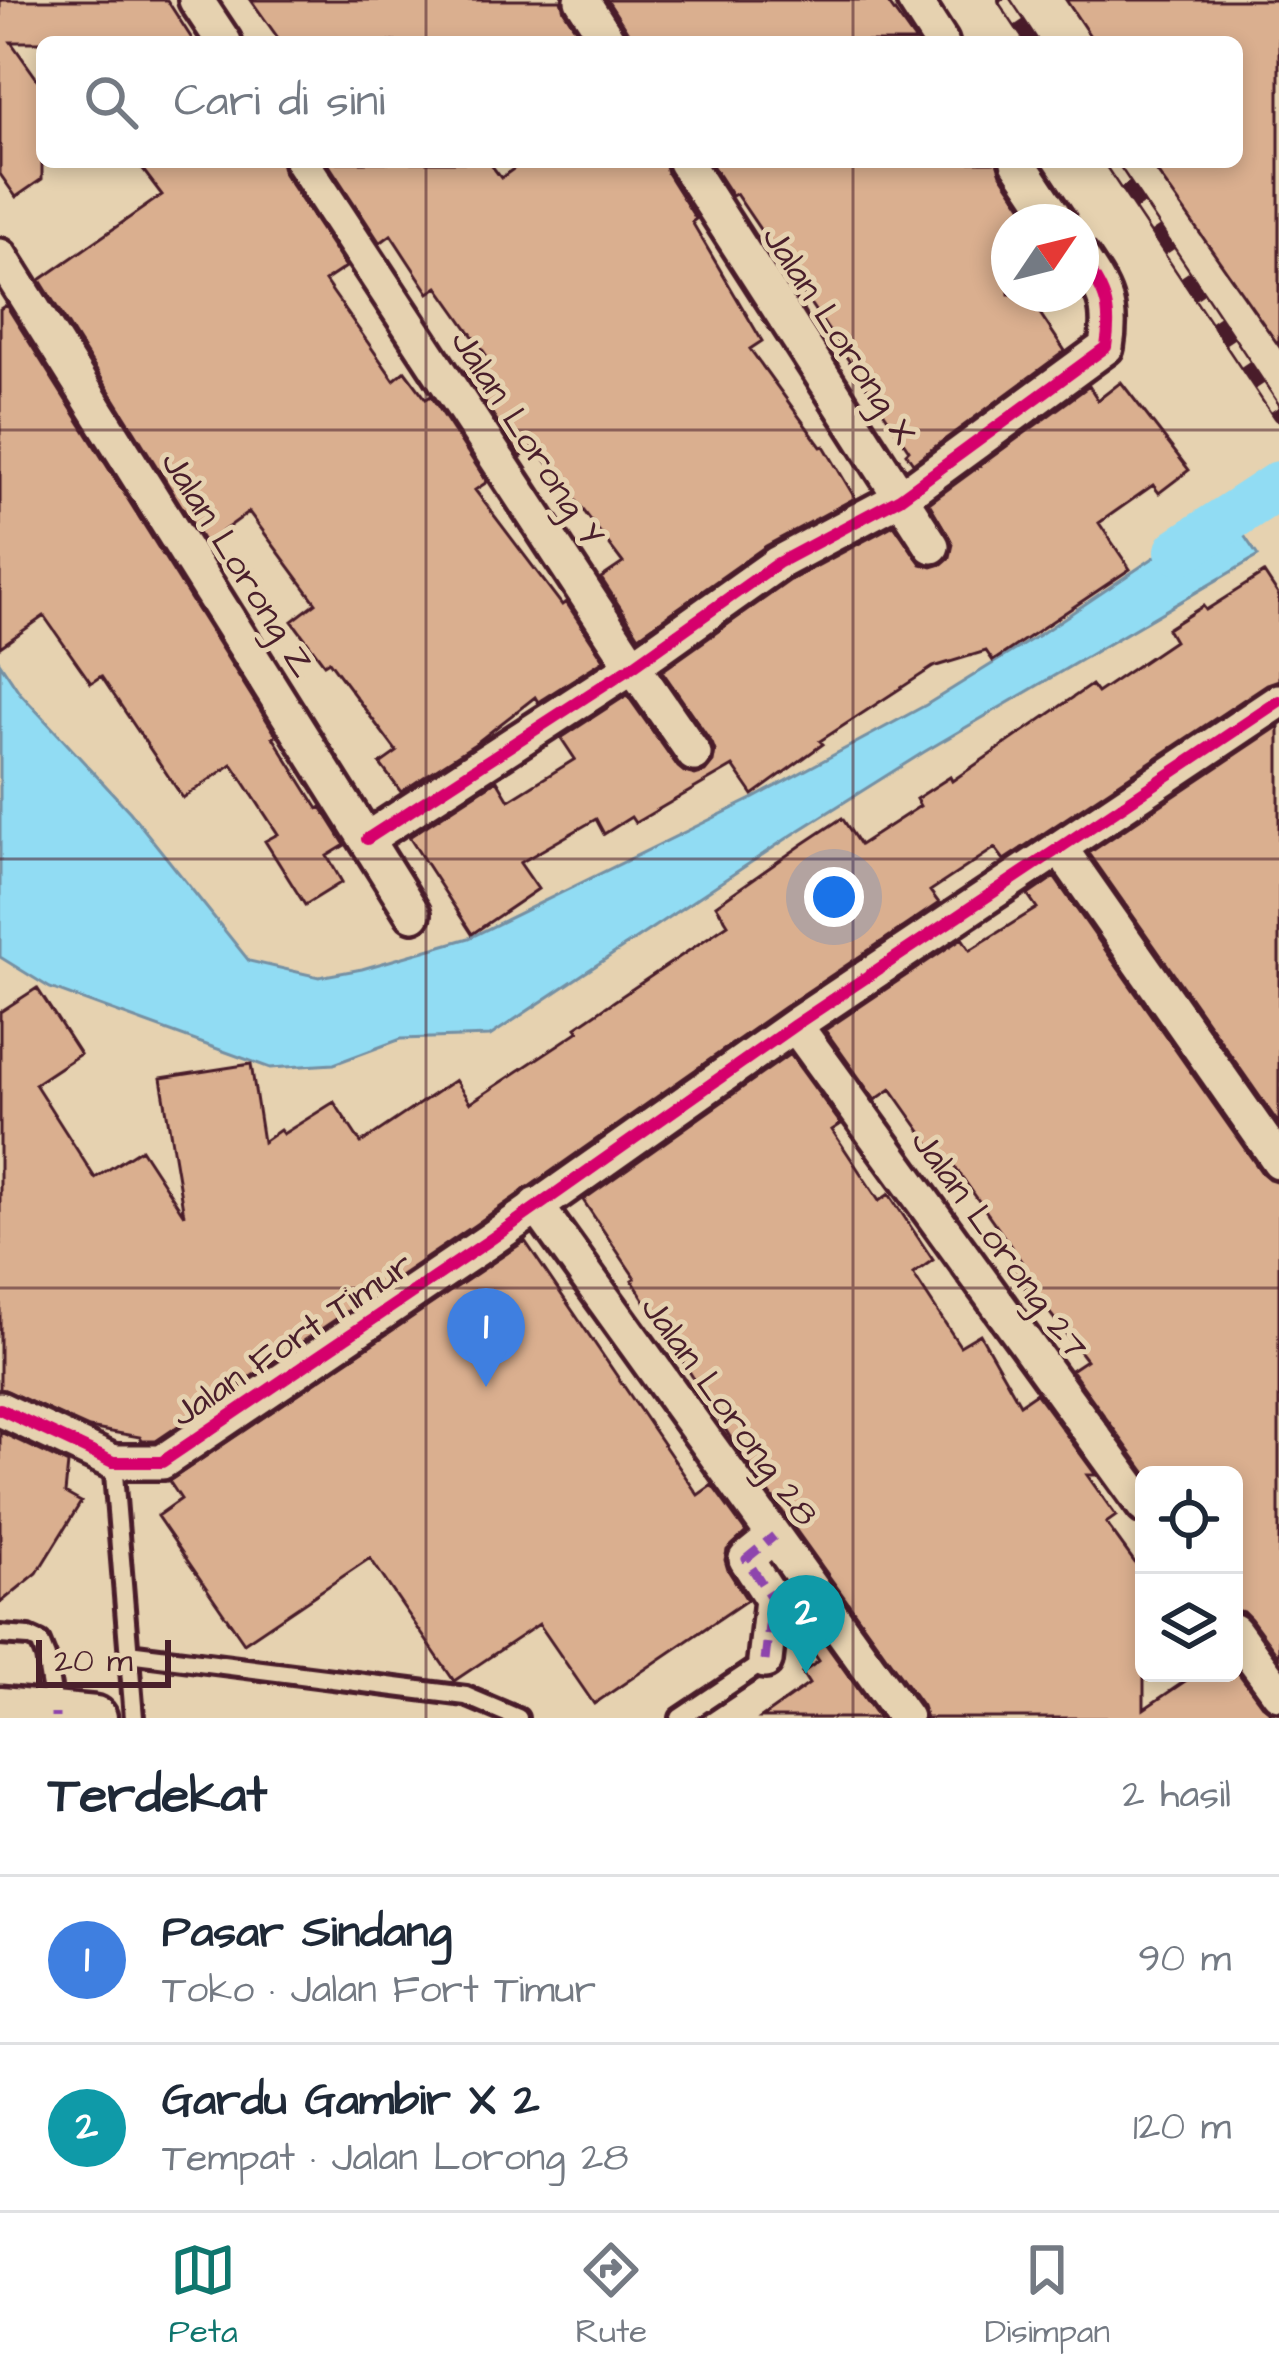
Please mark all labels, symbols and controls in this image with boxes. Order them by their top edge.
search box [36,36,1243,168]
icon: search [78,69,144,135]
text: Cari di sini [174,71,385,133]
north arrow [991,204,1099,312]
street label: Jalan Lorong X [748,216,929,455]
street label: Jalan Lorong Y [437,320,616,557]
street label: Jalan Lorong Z [147,441,328,688]
your location [804,867,864,927]
street label: Jalan Lorong 27 [897,1119,1100,1370]
street label: Jalan Fort Timur [161,1240,424,1440]
street label: Jalan Lorong 28 [627,1286,830,1538]
pin: 1 [447,1288,525,1387]
map controls [1135,1466,1243,1682]
button: locate [1135,1466,1243,1574]
button: layers [1135,1574,1243,1682]
pin: 2 [767,1575,845,1674]
scale bar [36,1634,171,1687]
text: 20 m [54,1638,133,1684]
text: Terdekat [48,1761,267,1832]
text: 2 hasil [1122,1769,1231,1823]
text: Pasar Sindang [162,1902,452,1964]
text: 1 [85,1933,90,1987]
text: 90 m [1138,1933,1231,1987]
text: Toko · Jalan Fort Timur [162,1964,596,2018]
text: Gardu Gambir X 2 [162,2070,540,2132]
text: 2 [76,2101,98,2155]
text: 120 m [1133,2101,1231,2155]
text: Tempat · Jalan Lorong 28 [162,2132,629,2186]
tab: Peta [169,2237,238,2355]
tab: Rute [576,2237,647,2355]
tab: Disimpan [985,2237,1110,2355]

